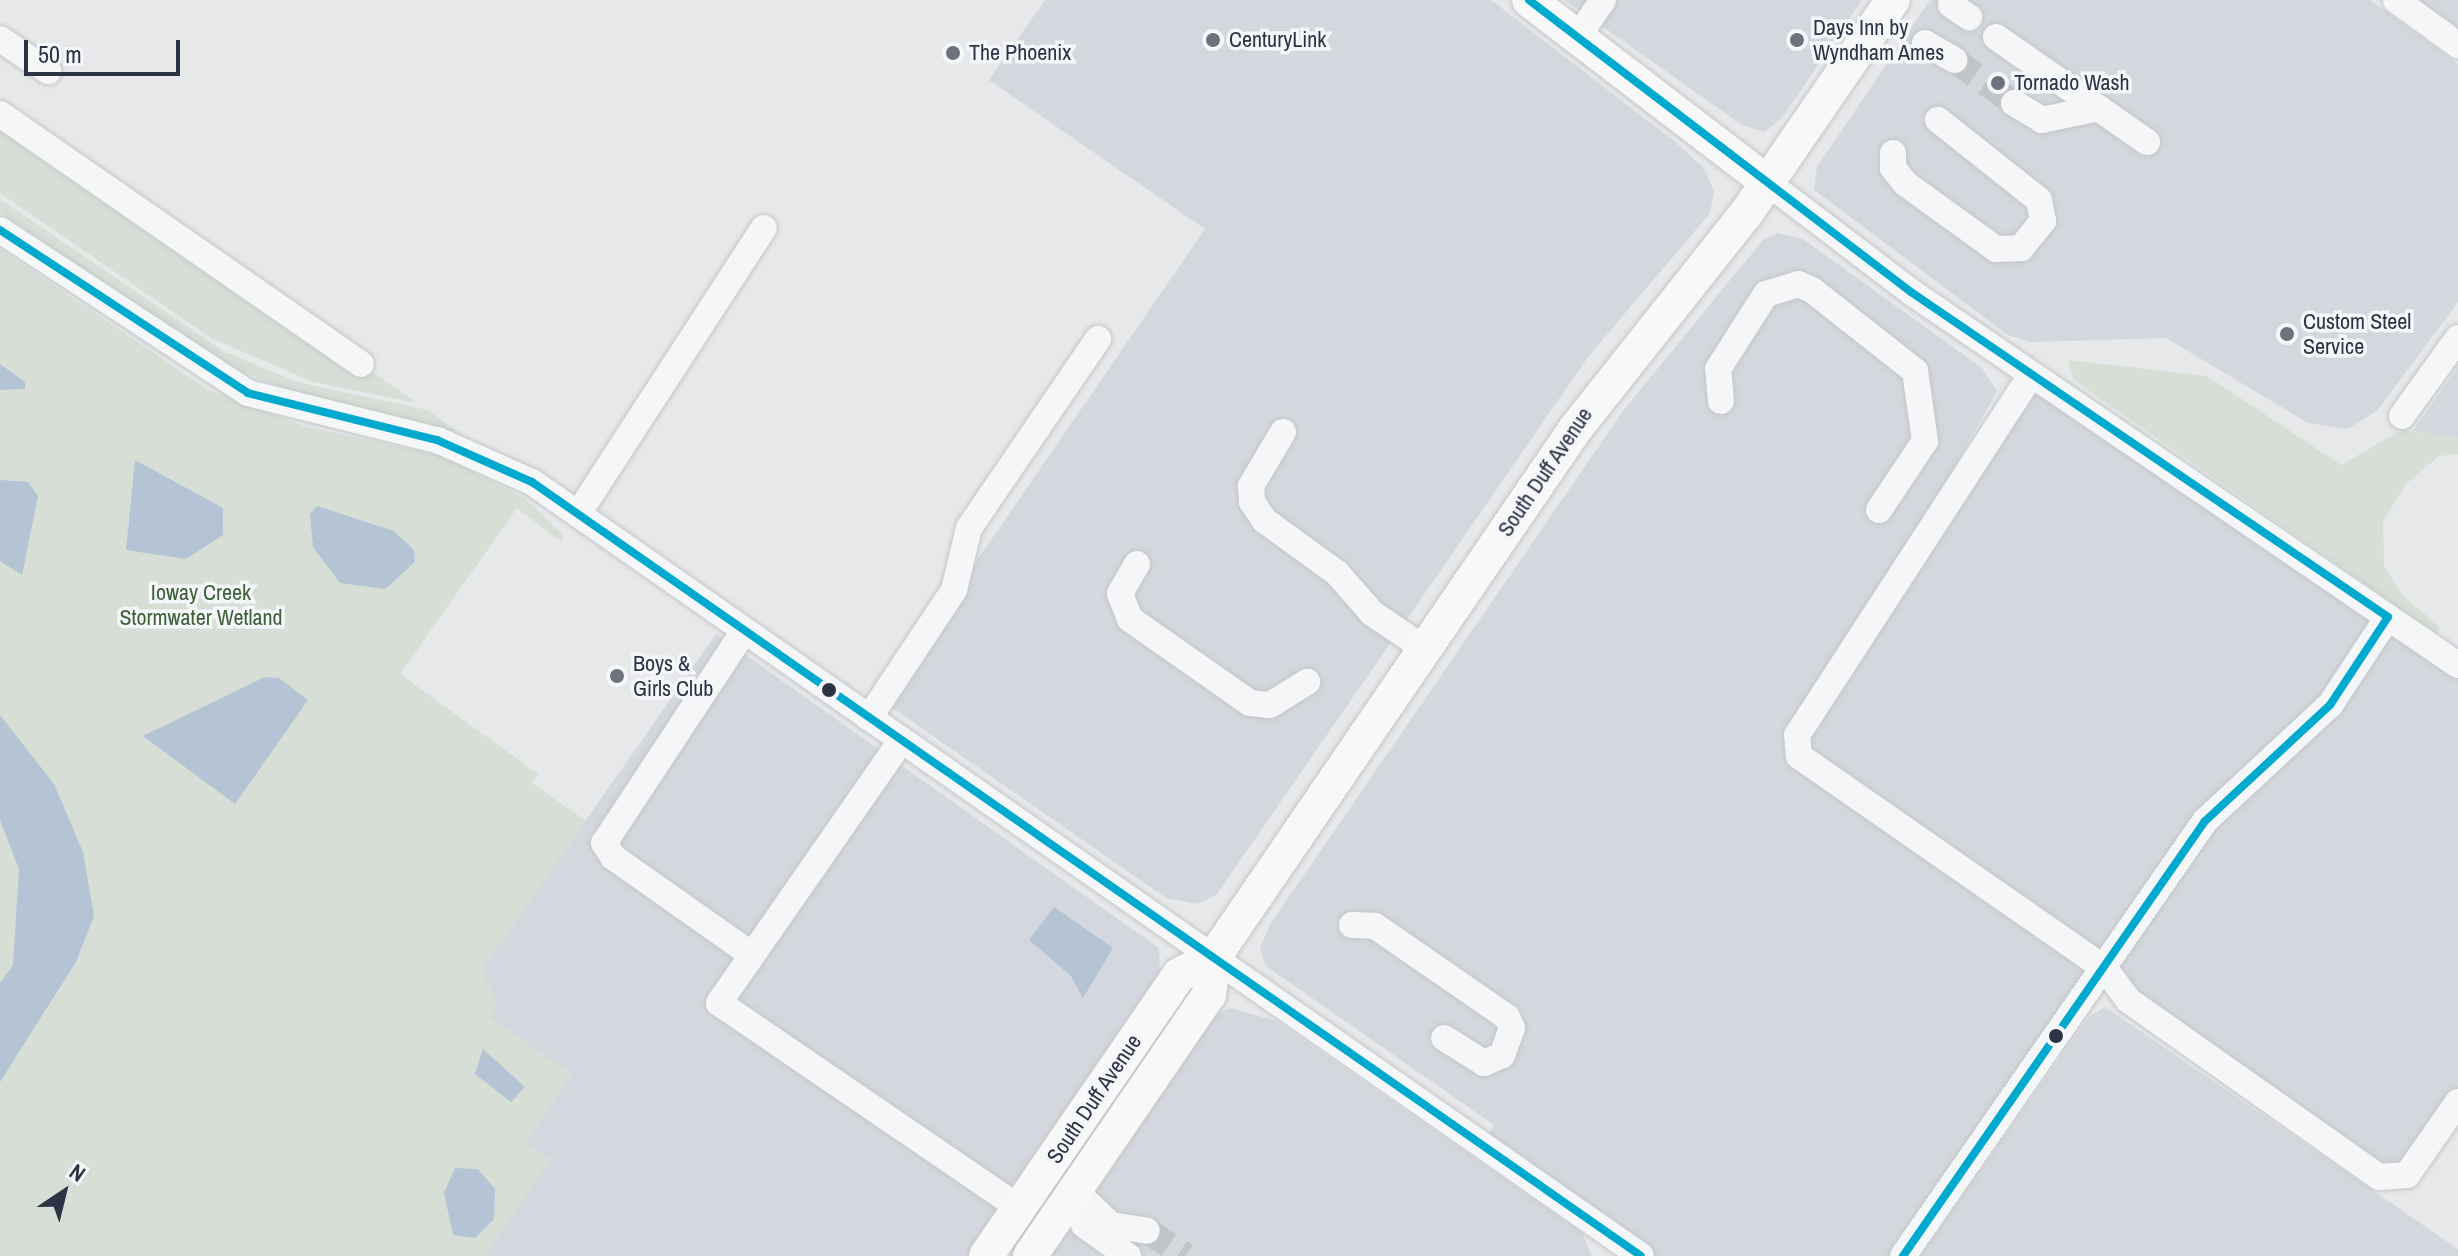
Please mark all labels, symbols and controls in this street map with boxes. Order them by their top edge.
place label: Days Inn by Wyndham Ames [1813,14,1945,66]
scale bar [28,24,184,74]
place label: CenturyLink [1229,27,1326,53]
marker: CenturyLink [1204,31,1222,49]
marker: Days Inn by Wyndham Ames [1788,31,1806,49]
text: 50 m [38,38,82,70]
place label: The Phoenix [969,40,1071,66]
marker: The Phoenix [944,44,962,62]
place label: Tornado Wash [2014,70,2130,96]
marker: Tornado Wash [1989,74,2007,92]
place label: Custom Steel Service [2303,308,2411,360]
marker: Custom Steel Service [2278,325,2296,343]
street label: South Duff Avenue [1492,402,1598,542]
park label: Ioway Creek Stormwater Wetland [119,579,283,630]
place label: Boys & Girls Club [633,650,713,702]
marker: Boys & Girls Club [608,667,626,685]
unlabelled marker [821,682,837,698]
unlabelled marker [2048,1028,2064,1044]
street label: South Duff Avenue [1041,1029,1147,1169]
north arrow [24,1152,104,1232]
text: N [64,1156,92,1188]

